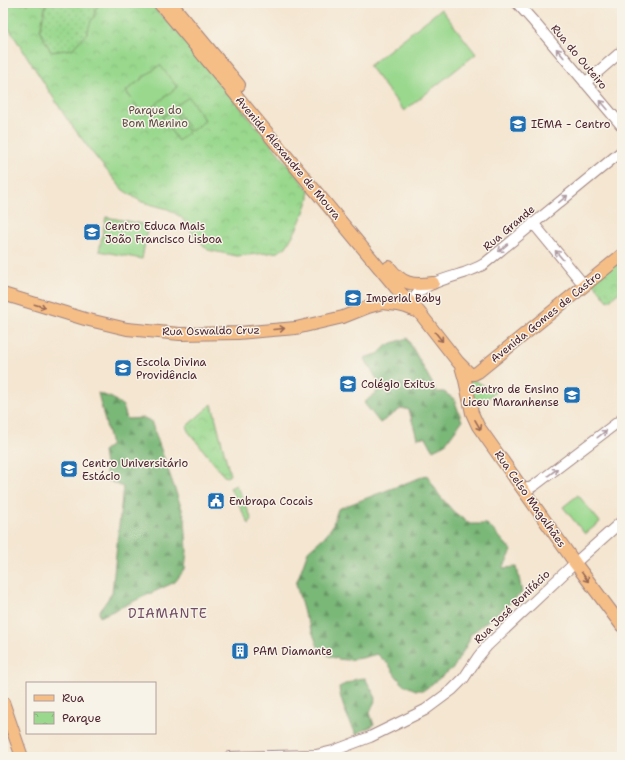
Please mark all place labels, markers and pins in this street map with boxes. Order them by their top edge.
school or university icon: IEMA - Centro [508,114,528,134]
place label: IEMA - Centro [531,117,611,132]
place label: Centro Educa Mais João Francisco Lisboa [105,219,222,247]
school or university icon: Centro Educa Mais João Francisco Lisboa [82,222,102,242]
school or university icon: Imperial Baby [343,288,363,308]
place label: Imperial Baby [366,291,441,306]
place label: Escola Divina Providência [136,355,207,383]
school or university icon: Escola Divina Providência [113,358,133,378]
school or university icon: Colégio Exitus [338,374,358,394]
place label: Colégio Exitus [361,377,435,392]
place label: Centro de Ensino Liceu Maranhense [463,382,559,410]
school or university icon: Centro de Ensino Liceu Maranhense [562,385,582,405]
place label: Centro Universitário Estácio [82,456,189,484]
school or university icon: Centro Universitário Estácio [59,459,79,479]
public building icon: Embrapa Cocais [206,491,226,511]
place label: Embrapa Cocais [229,494,313,509]
building icon: PAM Diamante [230,641,250,661]
place label: PAM Diamante [253,644,332,659]

